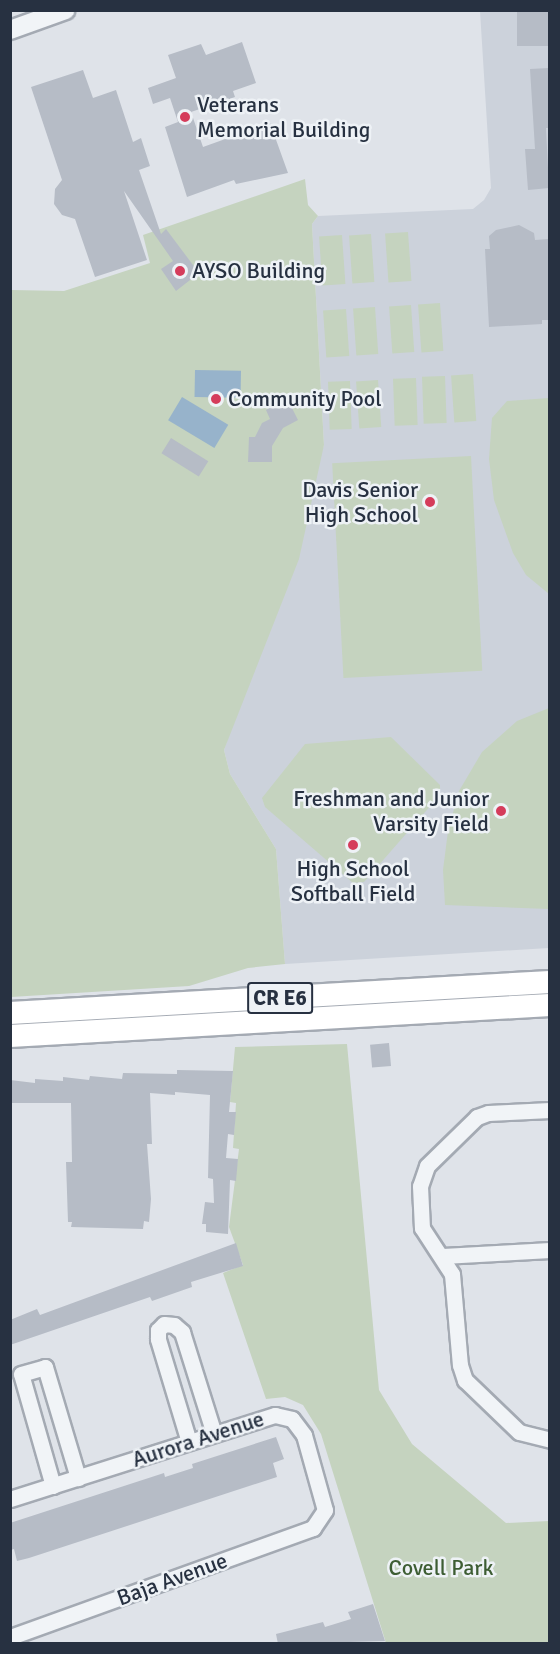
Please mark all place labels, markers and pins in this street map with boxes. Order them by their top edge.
place label: Veterans Memorial Building [197,91,370,142]
marker: Veterans Memorial Building [178,110,192,124]
place label: AYSO Building [192,258,325,284]
marker: AYSO Building [173,264,187,278]
place label: Community Pool [228,386,382,412]
marker: Community Pool [209,392,223,406]
place label: Davis Senior High School [302,476,418,528]
marker: Davis Senior High School [423,495,437,509]
place label: Freshman and Junior Varsity Field [293,785,489,836]
marker: Freshman and Junior Varsity Field [494,804,508,818]
marker: High School Softball Field [346,838,360,852]
place label: High School Softball Field [291,855,415,906]

